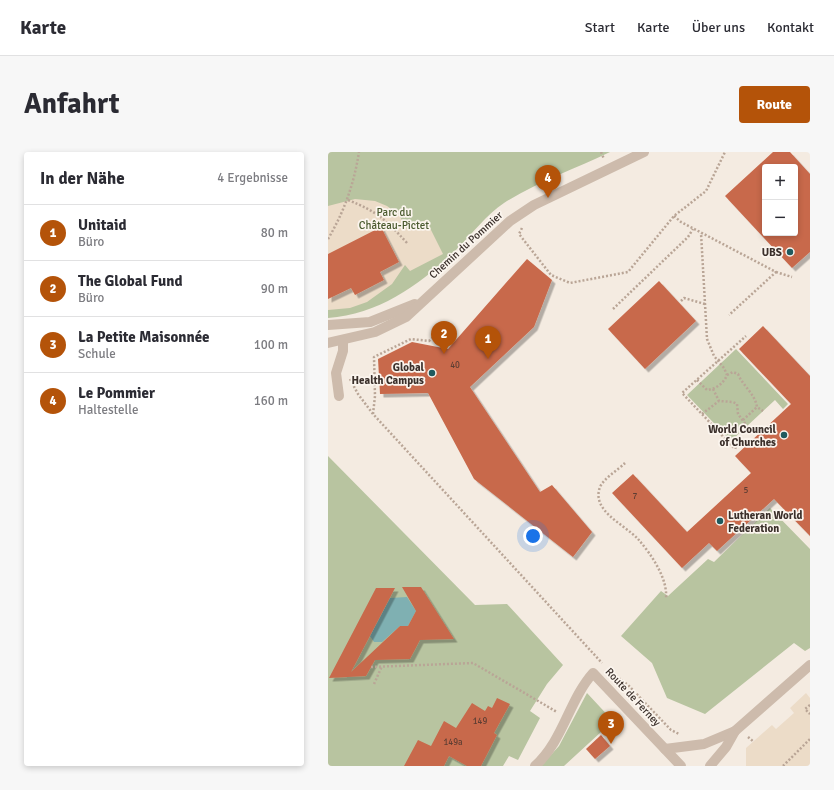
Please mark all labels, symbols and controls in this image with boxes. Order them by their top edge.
text: Karte [20,16,66,40]
text: Start [585,19,615,36]
text: Karte [637,19,670,36]
text: Über uns [692,19,745,36]
text: Kontakt [767,19,814,36]
button: Route [739,86,810,123]
text: Anfahrt [24,87,120,121]
map controls [762,164,798,236]
button: + [762,164,798,200]
pin: 4 [535,165,561,198]
text: In der Nähe [40,168,125,189]
text: 4 Ergebnisse [217,170,288,186]
button: − [762,200,798,236]
park label: Parc du Château-Pictet [359,206,429,232]
street label: Chemin du Pommier [427,209,505,281]
text: Unitaid [78,216,127,234]
text: 1 [49,225,57,241]
text: 80 m [261,225,288,241]
text: Büro [78,234,104,250]
place label: UBS [762,246,782,259]
marker: UBS [785,247,795,257]
text: The Global Fund [78,272,183,290]
text: 2 [49,281,57,297]
text: 90 m [261,281,288,297]
text: Büro [78,290,104,306]
pin: 2 [431,321,457,354]
pin: 1 [475,326,501,359]
text: La Petite Maisonnée [78,328,210,346]
text: 3 [49,337,57,353]
text: 100 m [254,337,288,353]
text: Schule [78,346,116,362]
house number: 40 [450,360,460,371]
place label: Global Health Campus [351,361,425,387]
marker: Global Health Campus [427,368,437,378]
text: Le Pommier [78,384,155,402]
text: 4 [49,393,57,409]
text: 160 m [254,393,288,409]
text: Haltestelle [78,402,138,418]
place label: World Council of Churches [708,423,777,449]
marker: World Council of Churches [779,430,789,440]
house number: 5 [744,485,749,496]
house number: 7 [633,491,638,502]
place label: Lutheran World Federation [728,509,803,535]
marker: Lutheran World Federation [715,516,725,526]
your location [523,526,543,546]
street label: Route de Ferney [603,665,664,730]
pin: 3 [598,711,624,744]
house number: 149 [473,716,487,727]
house number: 149a [443,737,463,748]

